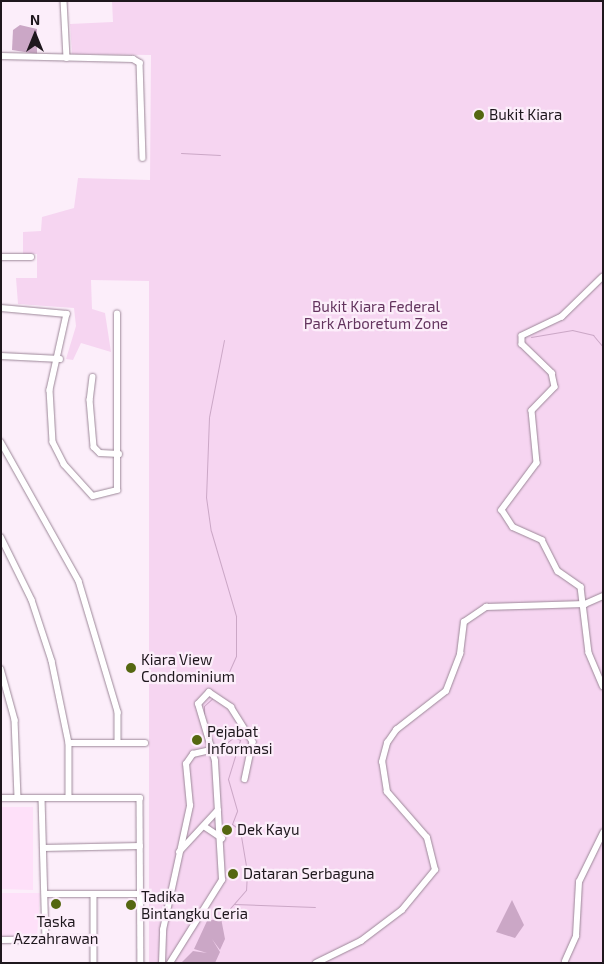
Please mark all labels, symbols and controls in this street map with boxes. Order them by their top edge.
north arrow [10,10,60,60]
text: N [30,11,40,28]
place label: Bukit Kiara [489,106,562,124]
marker: Bukit Kiara [473,109,485,121]
park label: Bukit Kiara Federal Park Arboretum Zone [304,297,448,332]
place label: Kiara View Condominium [141,650,235,685]
marker: Kiara View Condominium [125,662,137,674]
place label: Pejabat Informasi [207,722,272,757]
marker: Pejabat Informasi [191,734,203,746]
place label: Dek Kayu [237,821,300,839]
marker: Dek Kayu [221,824,233,836]
place label: Dataran Serbaguna [243,865,375,883]
marker: Dataran Serbaguna [227,868,239,880]
place label: Tadika Bintangku Ceria [141,887,248,922]
marker: Taska Azzahrawan [50,898,62,910]
marker: Tadika Bintangku Ceria [125,899,137,911]
place label: Taska Azzahrawan [13,912,99,947]

